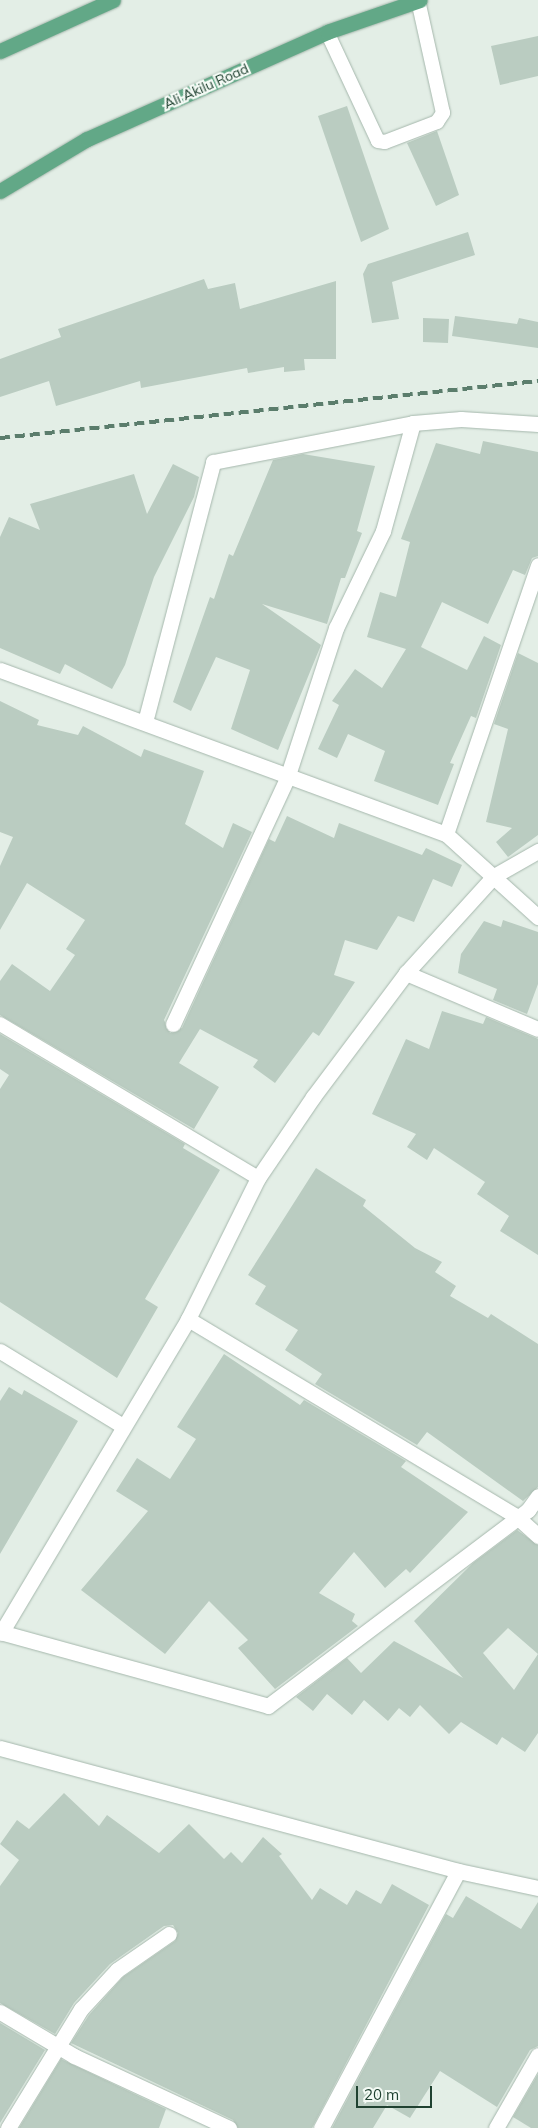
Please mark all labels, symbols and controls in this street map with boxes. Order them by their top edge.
street label: Ali Akilu Road [161,60,251,112]
scale bar [358,2076,434,2108]
text: 20 m [364,2085,399,2104]

